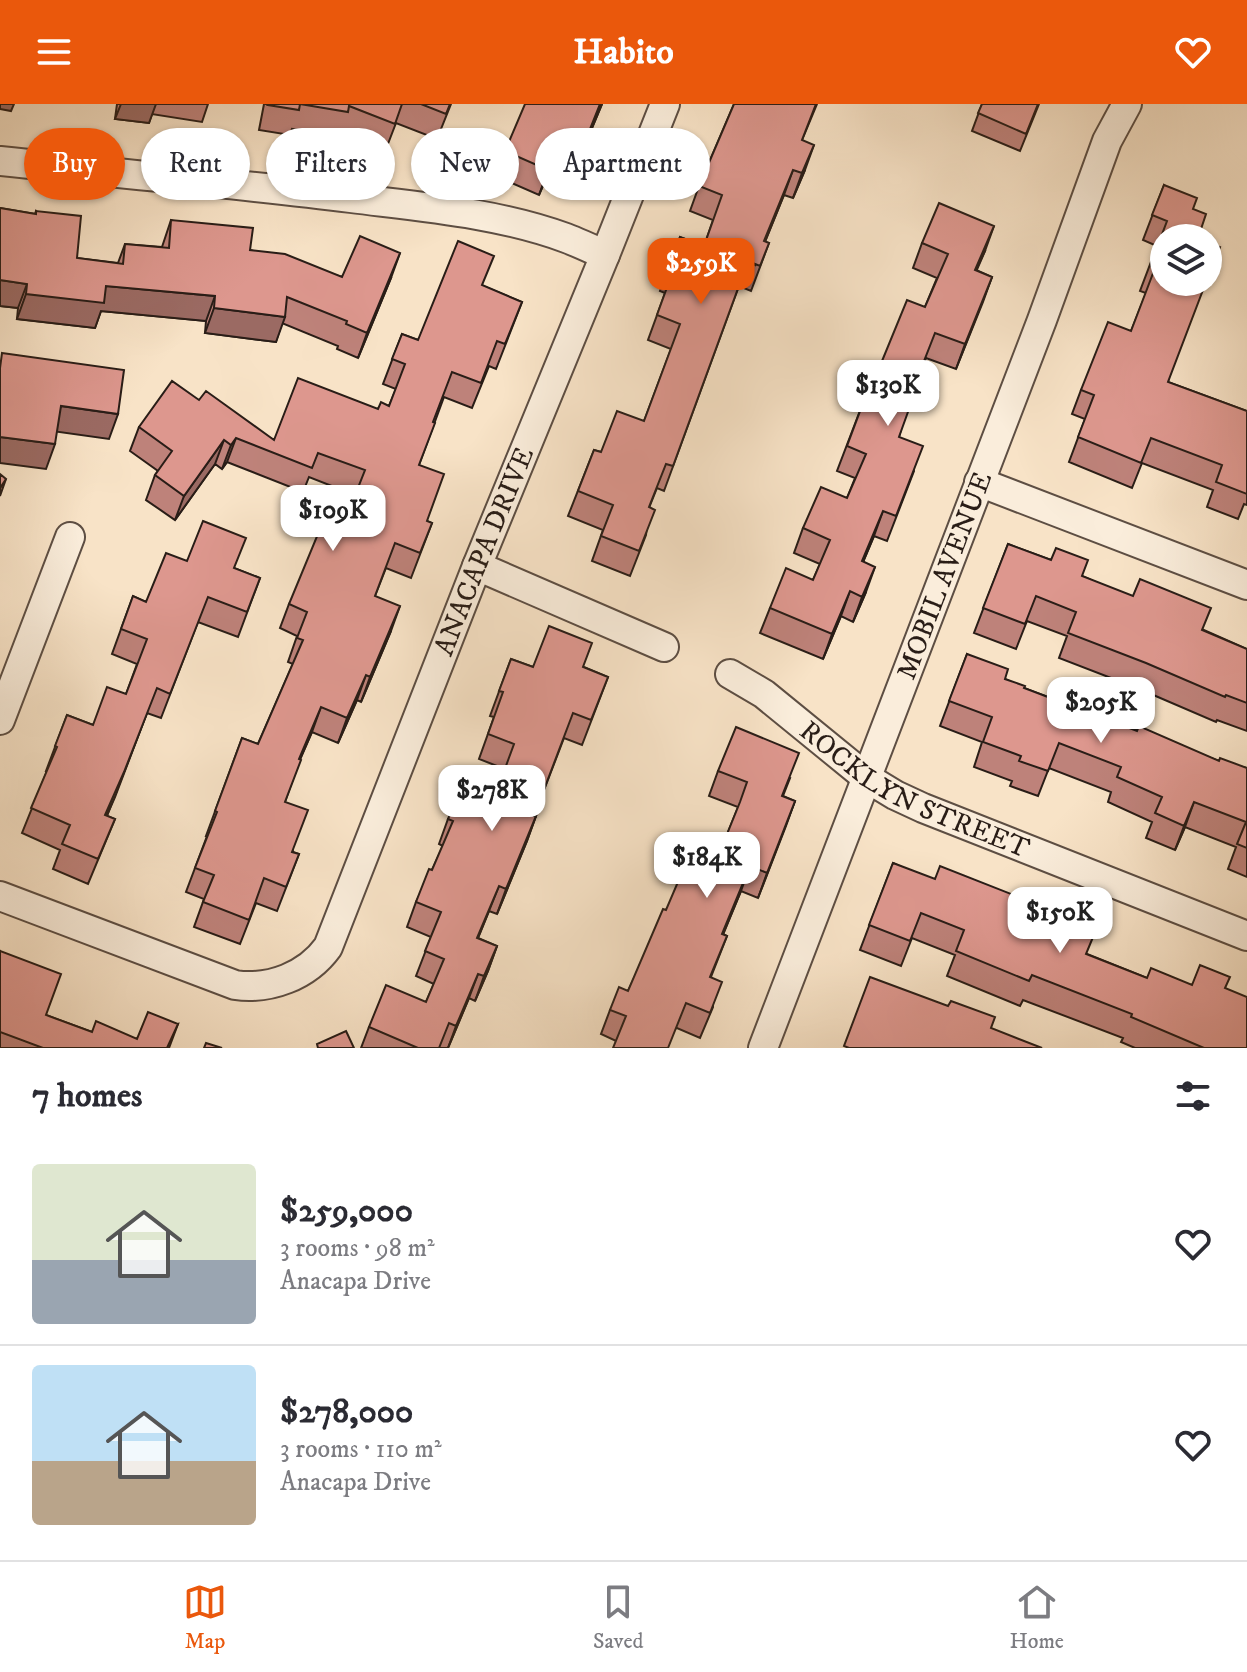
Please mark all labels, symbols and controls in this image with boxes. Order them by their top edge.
icon: menu [32,30,76,74]
text: Habito [573,30,674,75]
icon: heart [1171,30,1215,74]
chip: Buy [24,128,125,200]
chip: Rent [141,128,250,200]
chip: Filters [266,128,395,200]
chip: New [411,128,519,200]
chip: Apartment [535,128,710,200]
map controls [1150,224,1222,296]
button: layers [1150,224,1222,296]
pin: $259K [645,238,757,306]
text: $259K [666,247,736,280]
pin: $130K [832,360,944,428]
text: $130K [855,369,921,402]
street label: ANACAPA DRIVE [426,442,542,661]
street label: MOBIL AVENUE [888,467,1000,684]
pin: $109K [277,485,389,553]
text: $109K [299,494,367,527]
pin: $205K [1045,677,1157,745]
text: $205K [1065,686,1137,719]
street label: ROCKLYN STREET [793,713,1035,866]
pin: $278K [436,765,548,833]
text: $278K [456,774,528,807]
pin: $184K [651,832,763,900]
text: $184K [672,841,742,874]
pin: $150K [1004,887,1116,955]
text: $150K [1026,896,1094,929]
icon: filters [1171,1074,1215,1118]
text: 7 homes [32,1075,142,1117]
text: $259,000 [280,1190,413,1232]
icon: home [96,1196,192,1292]
icon: heart [1171,1222,1215,1266]
text: 3 rooms · 98 m² [280,1232,435,1265]
text: Anacapa Drive [280,1265,431,1298]
text: $278,000 [280,1391,413,1433]
icon: home [96,1397,192,1493]
icon: heart [1171,1423,1215,1467]
text: 3 rooms · 110 m² [280,1433,442,1466]
text: Anacapa Drive [280,1466,431,1499]
tab: Map [183,1580,227,1655]
tab: Saved [593,1580,644,1655]
tab: Home [1010,1580,1064,1655]

